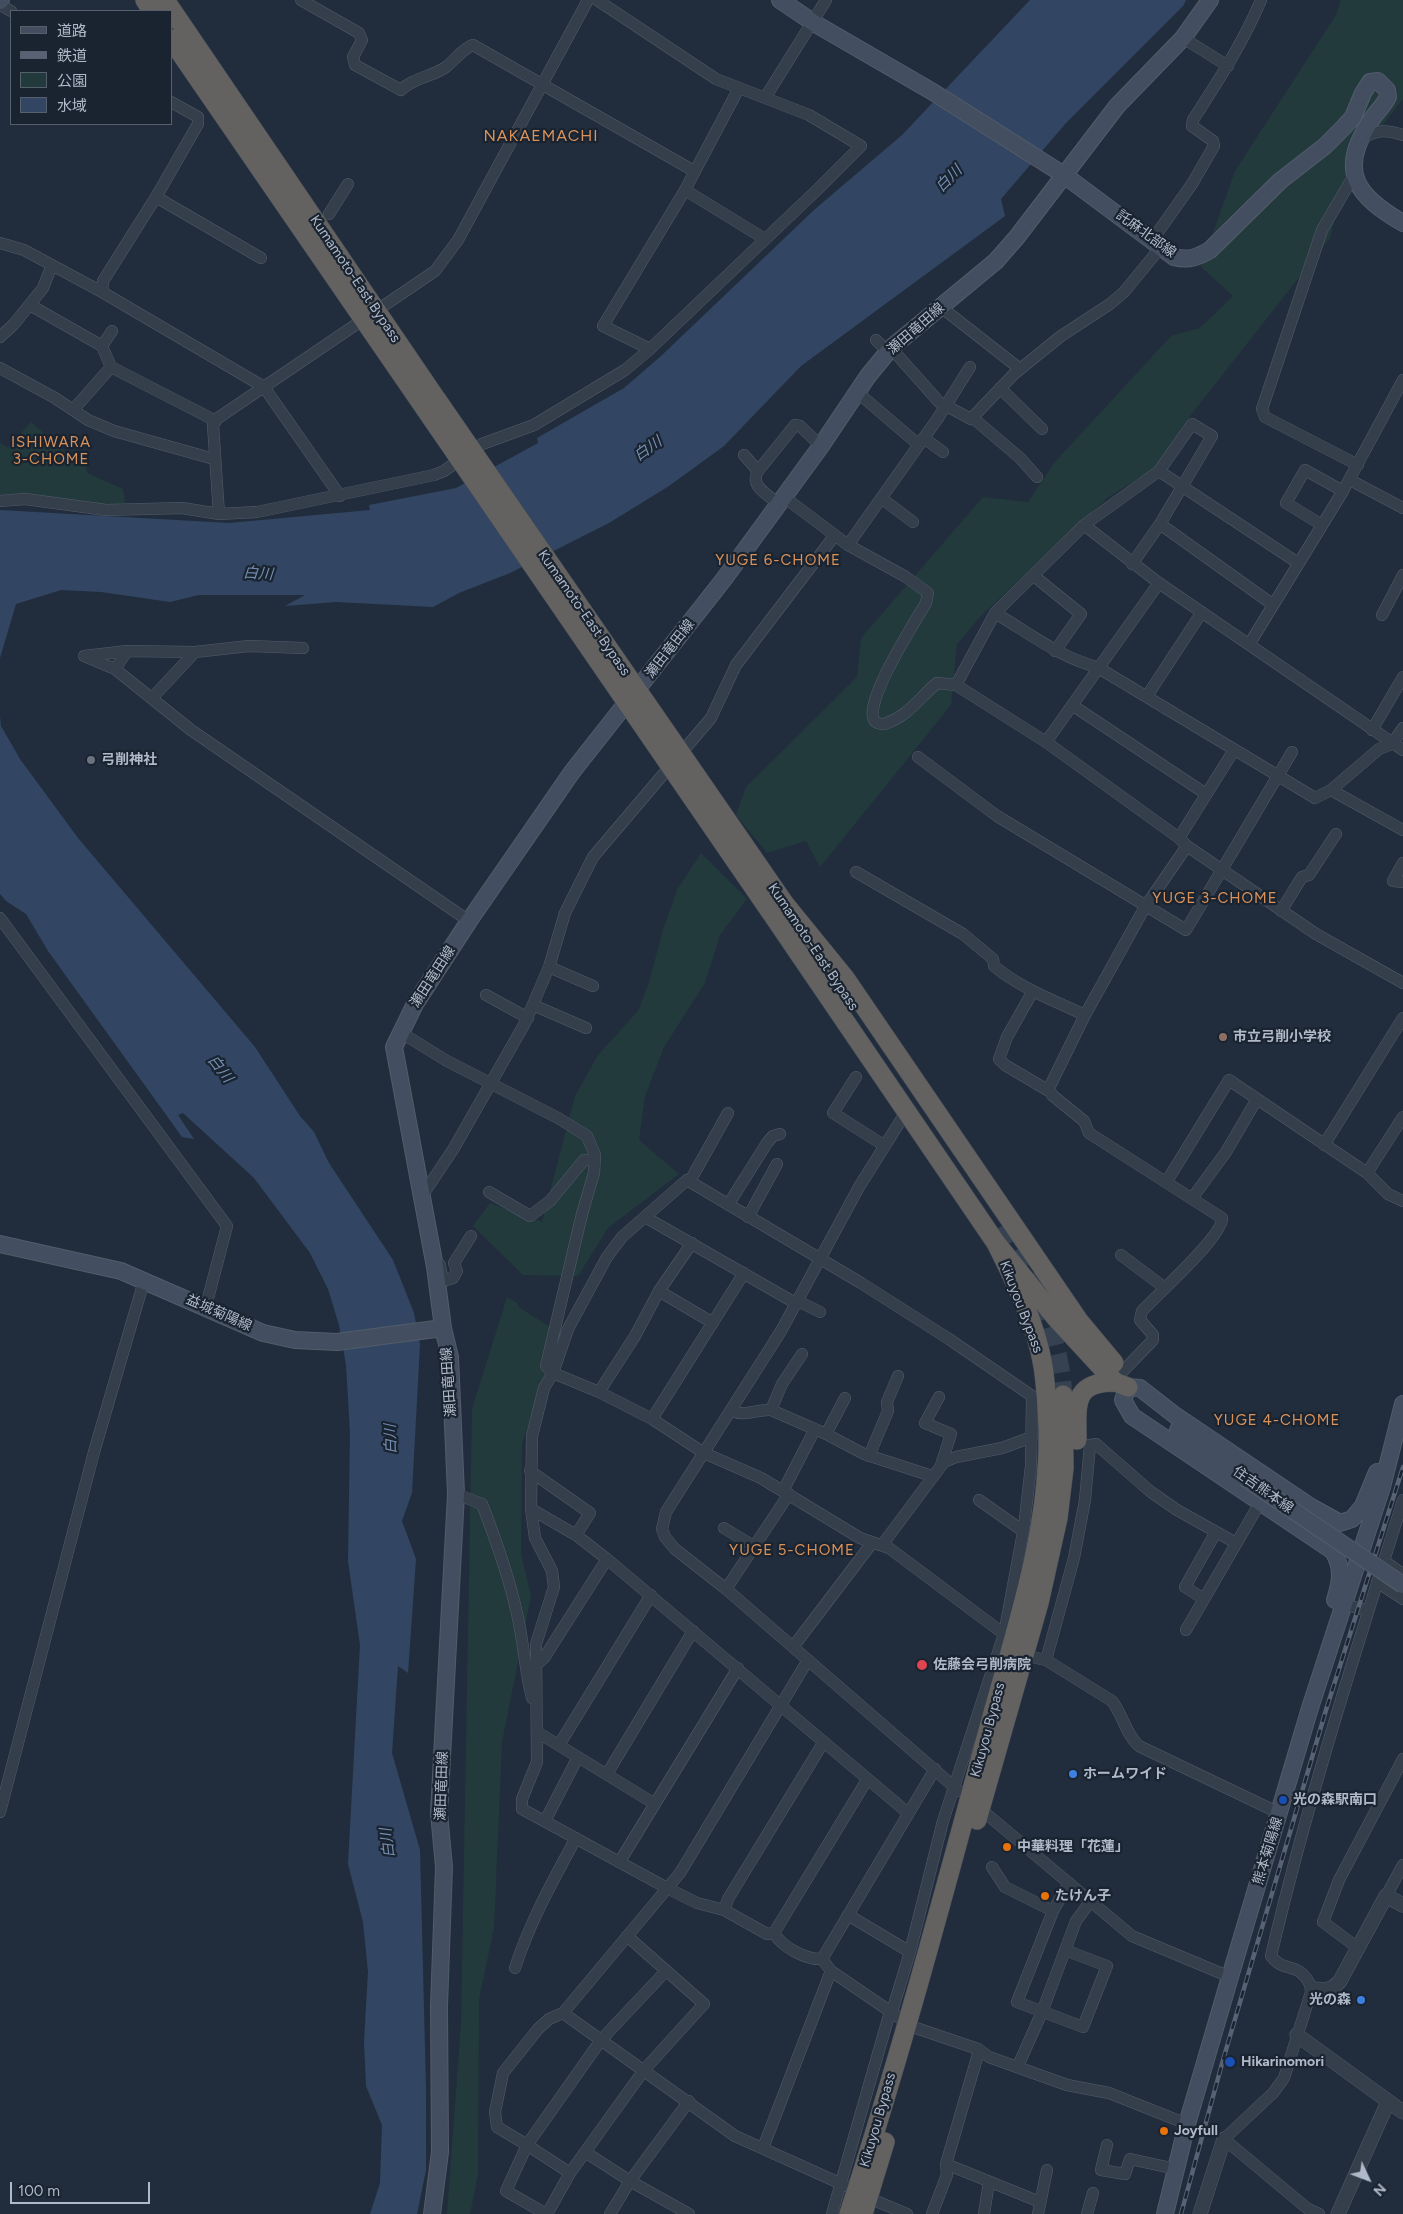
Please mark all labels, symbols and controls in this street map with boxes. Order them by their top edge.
legend [10,10,172,125]
text: 道路 [57,22,87,40]
text: 鉄道 [57,47,87,65]
text: 公園 [57,72,87,90]
text: 水域 [57,97,87,115]
district label: NAKAEMACHI [482,126,600,146]
water label: 白川 [932,162,966,196]
street label: 託麻北部線 [1113,207,1179,261]
street label: Kumamoto-East Bypass [306,212,404,346]
street label: 瀬田竜田線 [884,300,948,358]
water label: 白川 [631,433,665,465]
district label: ISHIWARA 3-CHOME [10,434,92,469]
street label: Kumamoto-East Bypass [534,547,634,679]
district label: YUGE 6-CHOME [714,552,842,570]
water label: 白川 [242,564,274,584]
street label: 瀬田竜田線 [642,616,698,682]
place label: 弓削神社 [101,752,157,768]
marker: 弓削神社 [85,754,97,766]
street label: Kumamoto-East Bypass [764,880,862,1014]
district label: YUGE 3-CHOME [1151,890,1279,908]
street label: 瀬田竜田線 [407,943,459,1011]
place label: 市立弓削小学校 [1233,1029,1331,1045]
marker: 市立弓削小学校 [1217,1031,1229,1043]
water label: 白川 [204,1052,236,1086]
street label: Kikuyou Bypass [996,1259,1046,1355]
street label: 益城菊陽線 [184,1291,254,1335]
street label: 瀬田竜田線 [438,1346,460,1418]
district label: YUGE 4-CHOME [1212,1412,1342,1430]
water label: 白川 [382,1424,400,1454]
street label: 住吉熊本線 [1230,1463,1296,1517]
district label: YUGE 5-CHOME [728,1542,856,1560]
place label: 佐藤会弓削病院 [933,1657,1031,1673]
marker: 佐藤会弓削病院 [915,1658,929,1672]
street label: Kikuyou Bypass [967,1681,1009,1779]
street label: 瀬田竜田線 [432,1751,452,1821]
place label: ホームワイド [1083,1766,1167,1782]
marker: ホームワイド [1067,1768,1079,1780]
place label: 光の森駅南口 [1293,1792,1377,1808]
marker: 光の森駅南口 [1277,1794,1289,1806]
street label: 熊本菊陽線 [1250,1815,1286,1887]
water label: 白川 [377,1827,399,1859]
place label: 中華料理「花蓮」 [1017,1839,1129,1855]
marker: 中華料理「花蓮」 [1001,1841,1013,1853]
place label: たけん子 [1055,1888,1111,1904]
marker: たけん子 [1039,1890,1051,1902]
place label: 光の森 [1309,1992,1351,2008]
marker: 光の森 [1355,1994,1367,2006]
place label: Hikarinomori [1241,2054,1324,2070]
marker: Hikarinomori [1223,2055,1237,2069]
street label: Kikuyou Bypass [857,2071,899,2169]
place label: Joyfull [1174,2123,1218,2139]
marker: Joyfull [1158,2125,1170,2137]
north arrow [1343,2154,1393,2204]
scale bar [12,2172,152,2204]
text: N [1369,2180,1389,2199]
text: 100 m [18,2182,60,2200]

